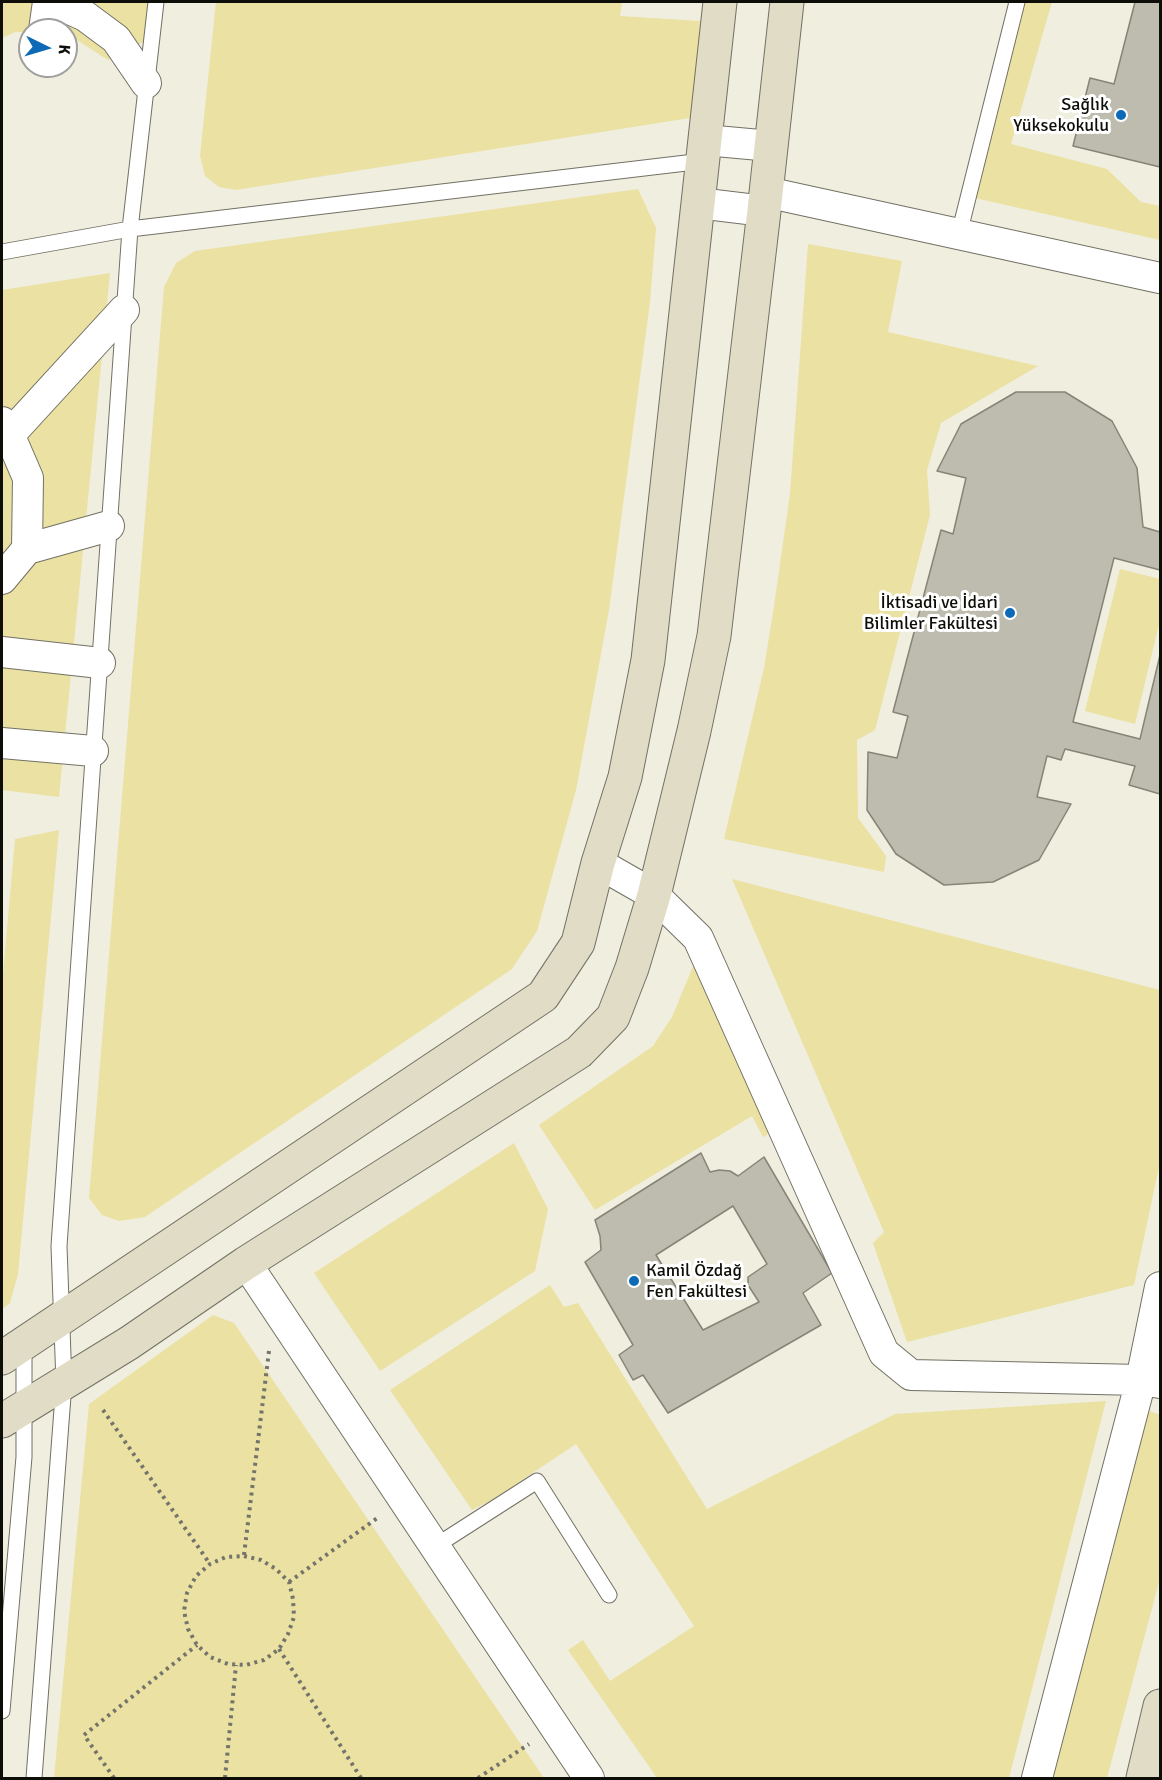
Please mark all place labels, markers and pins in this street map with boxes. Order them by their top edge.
place label: Sağlık Yüksekokulu [1013,94,1109,136]
marker: Sağlık Yüksekokulu [1114,108,1128,122]
place label: İktisadi ve İdari Bilimler Fakültesi [864,592,998,634]
marker: İktisadi ve İdari Bilimler Fakültesi [1003,606,1017,620]
place label: Kamil Özdağ Fen Fakültesi [646,1260,747,1302]
marker: Kamil Özdağ Fen Fakültesi [627,1274,641,1288]

